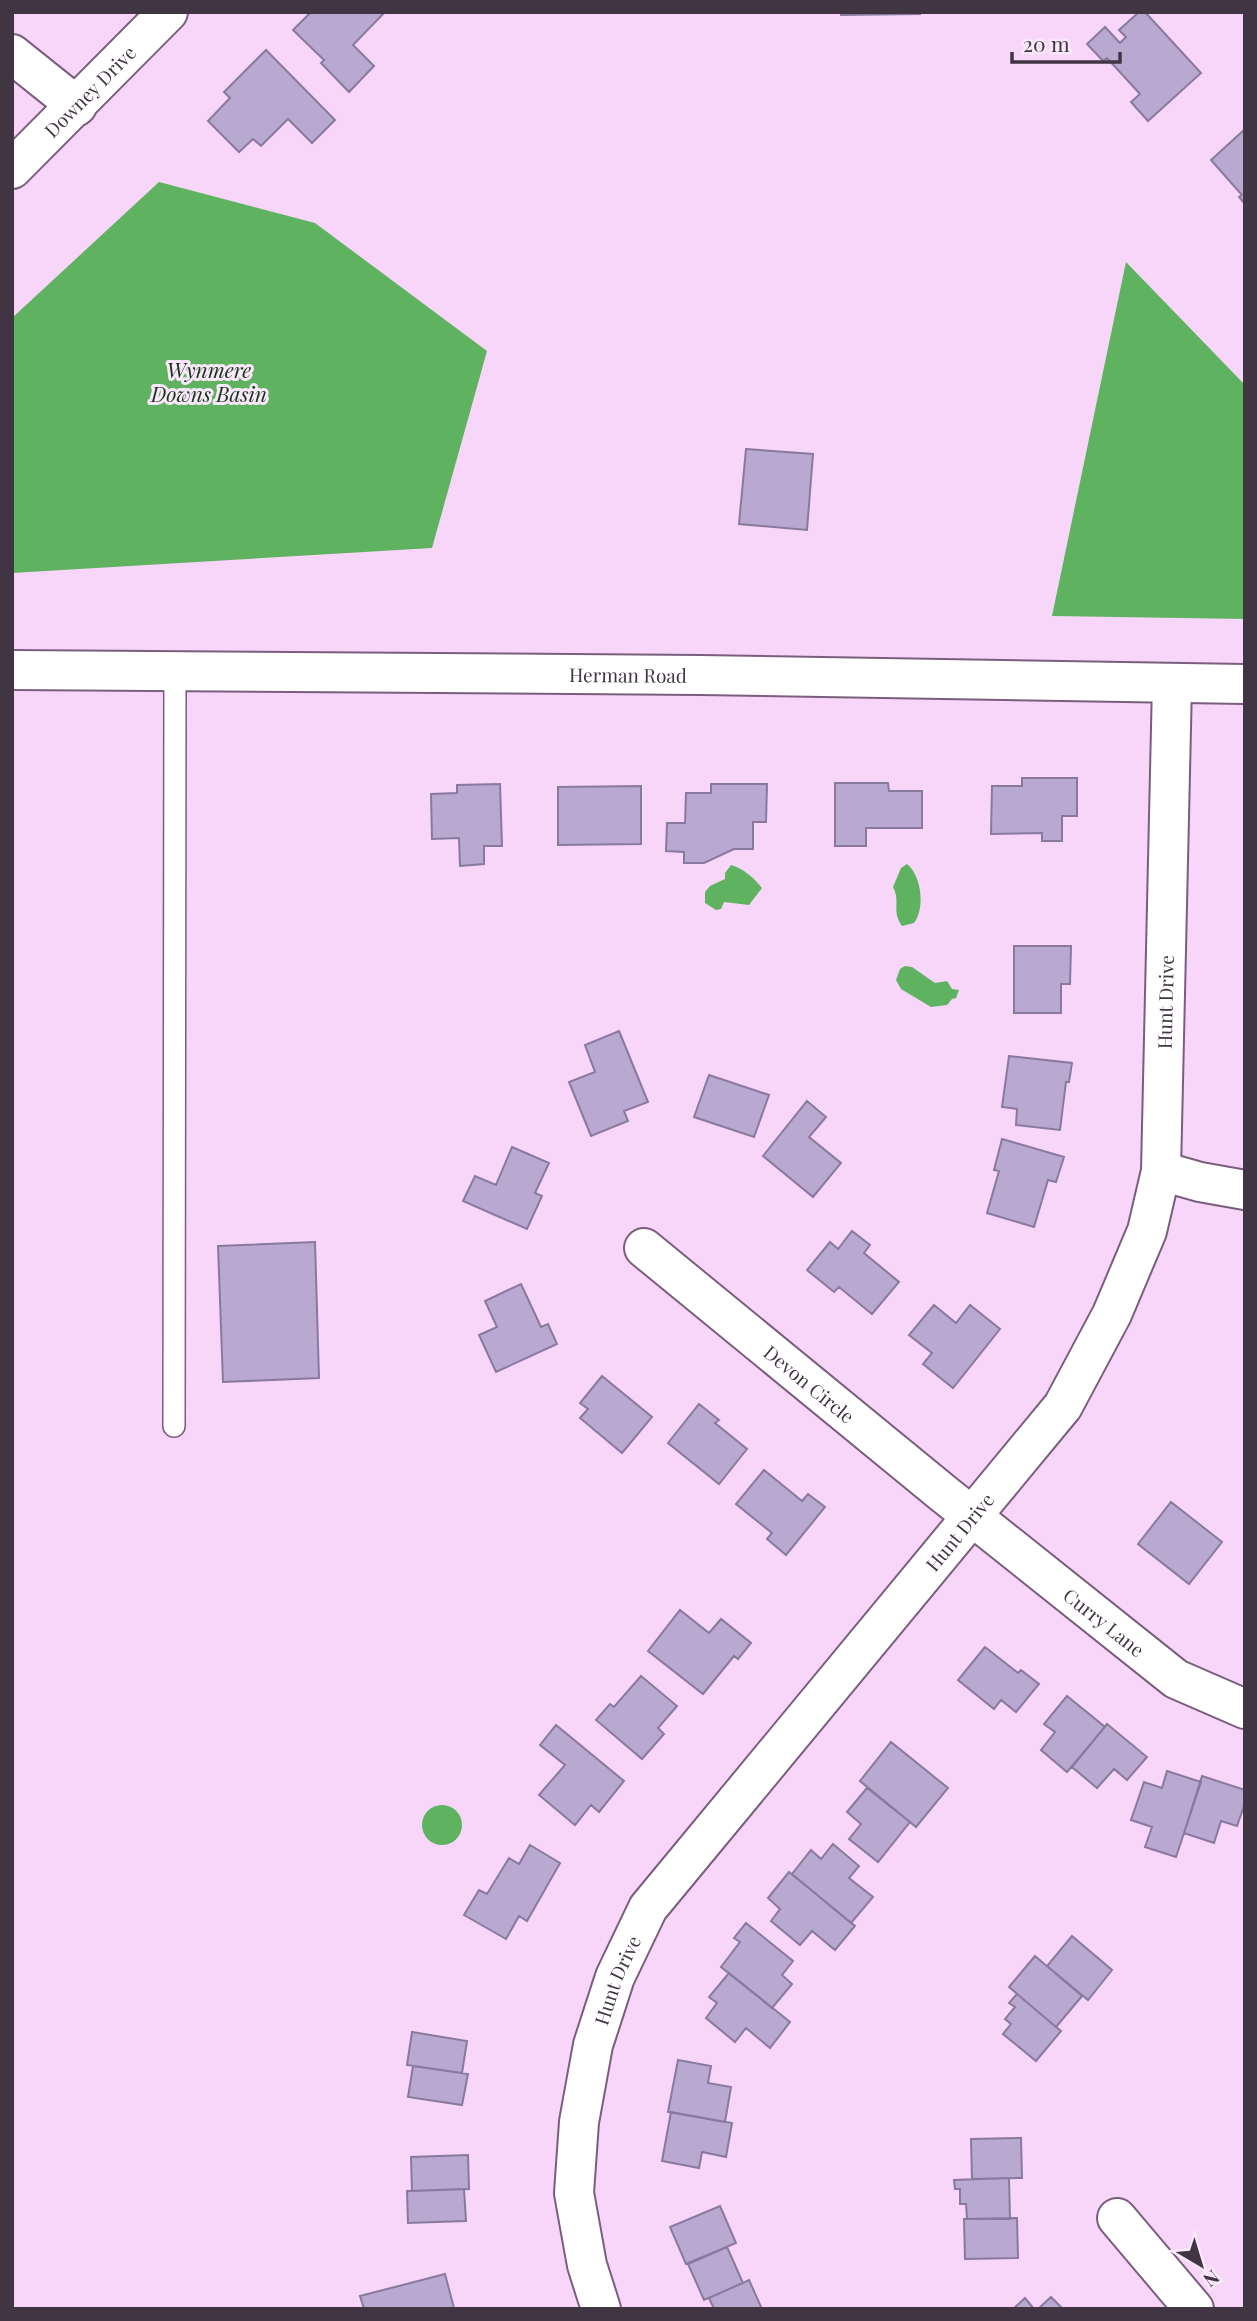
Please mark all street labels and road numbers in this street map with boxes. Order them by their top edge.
street label: Downey Drive [38,39,141,143]
street label: Herman Road [569,661,687,688]
street label: Hunt Drive [1151,955,1179,1049]
street label: Devon Circle [759,1339,860,1429]
street label: Hunt Drive [919,1487,999,1576]
street label: Curry Lane [1058,1582,1150,1662]
street label: Hunt Drive [587,1931,646,2028]

